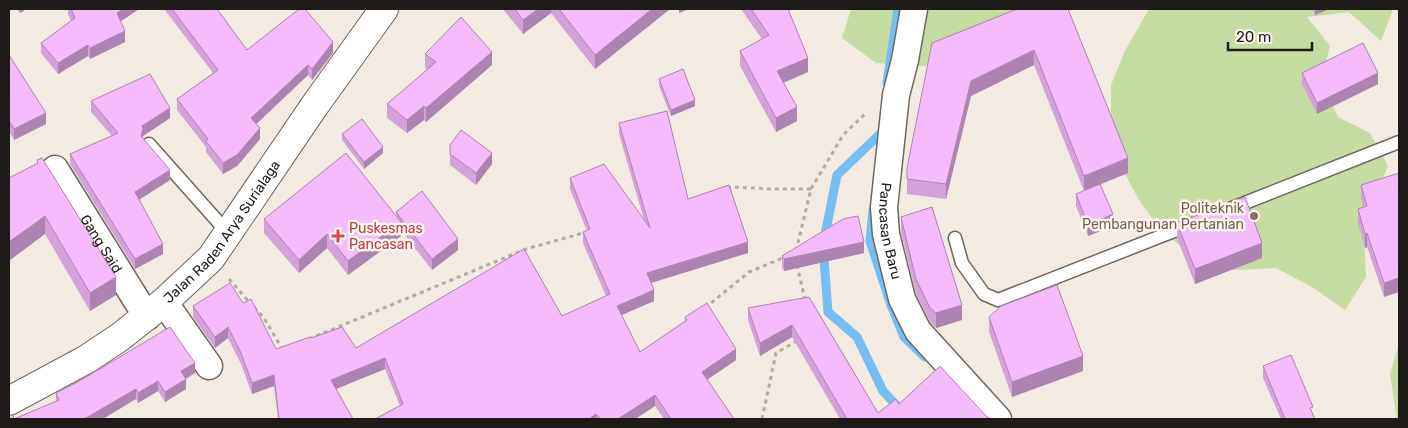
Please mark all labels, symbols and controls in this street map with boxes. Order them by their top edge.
scale bar [1228,20,1312,52]
text: 20 m [1236,28,1271,46]
street label: Jalan Raden Arya Surialaga [160,157,283,307]
street label: Pancasan Baru [876,182,905,281]
place label: Politeknik Pembangunan Pertanian [1082,200,1245,233]
marker: Politeknik Pembangunan Pertanian [1248,210,1260,222]
street label: Gang Said [77,211,126,276]
place label: Puskesmas Pancasan [349,220,423,253]
marker: Puskesmas Pancasan [331,229,345,243]

